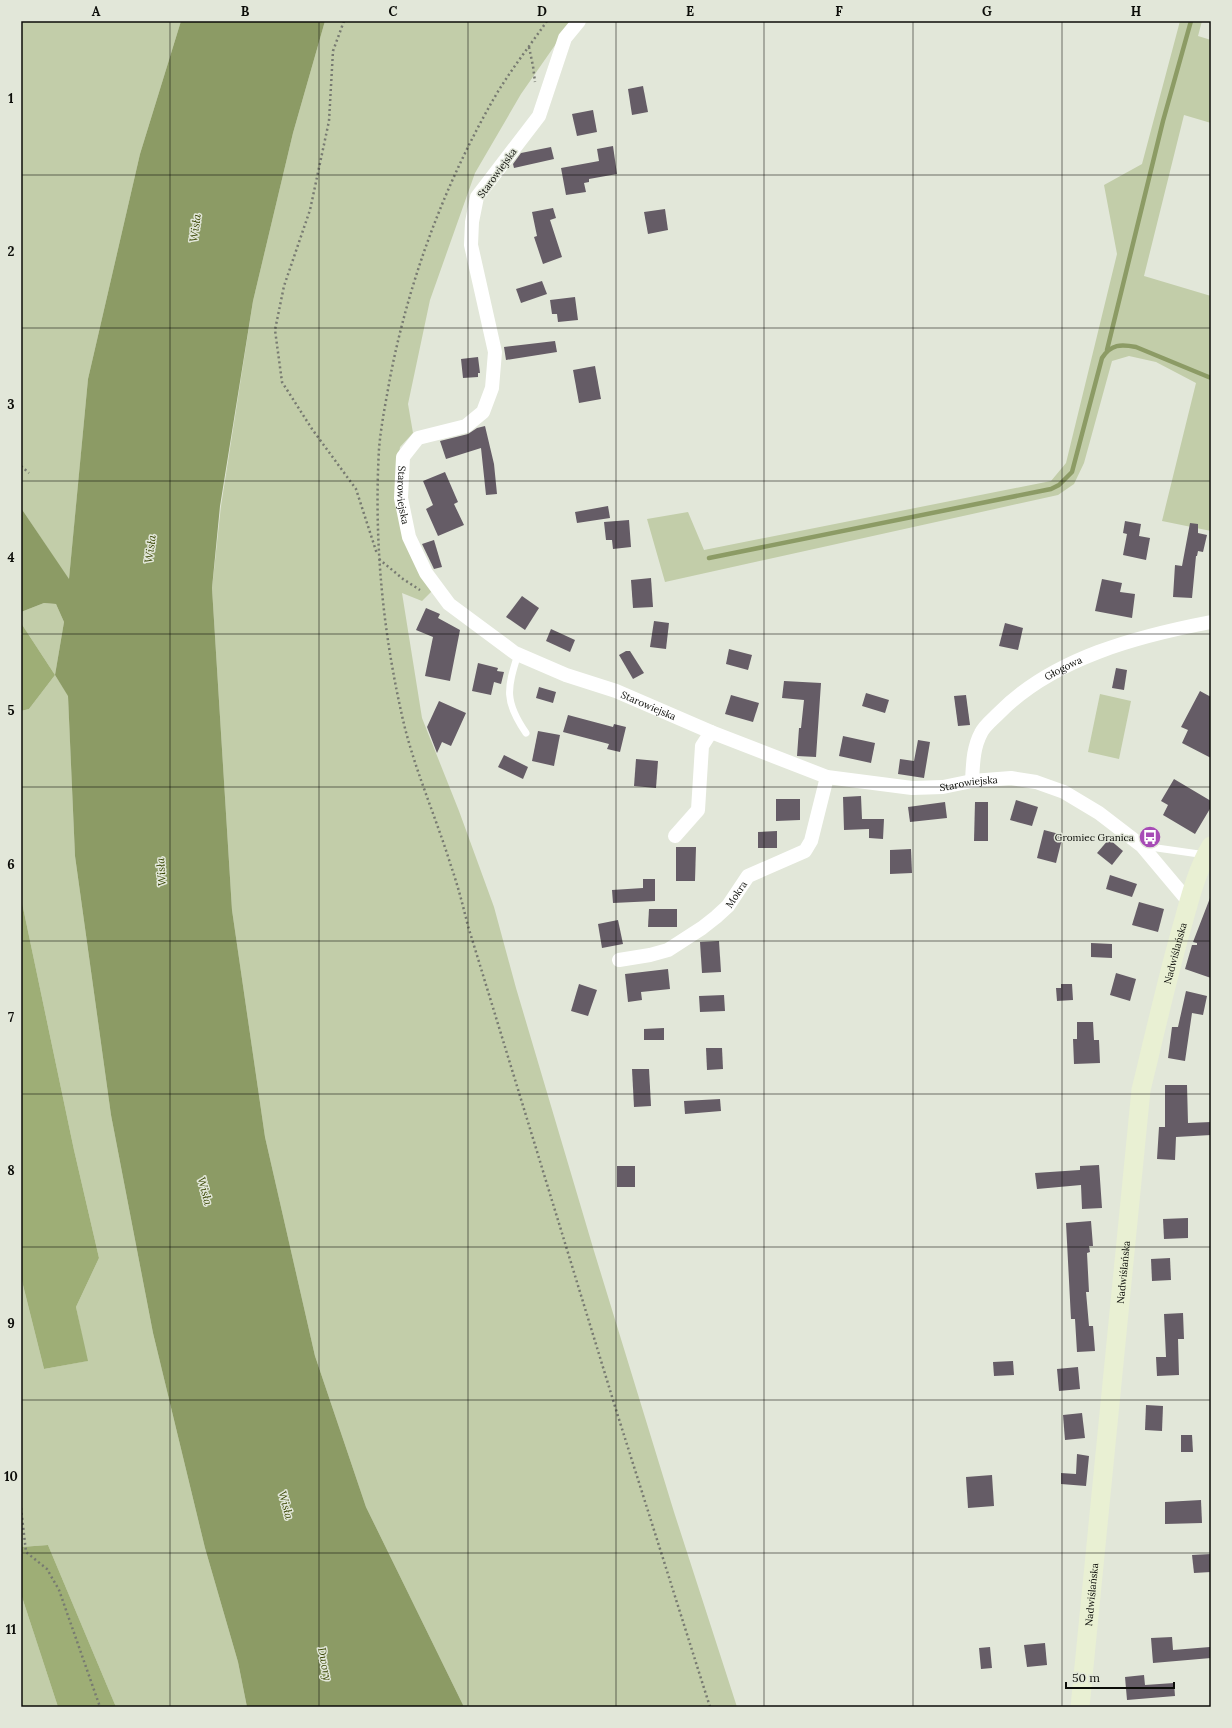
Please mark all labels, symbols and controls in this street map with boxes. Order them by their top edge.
text: A [92,3,101,20]
text: B [241,3,250,20]
text: C [389,3,398,20]
text: D [537,3,547,20]
text: E [686,3,694,20]
text: F [835,3,843,20]
text: G [982,3,992,20]
text: H [1131,3,1141,20]
text: 1 [8,90,14,107]
street label: Starowiejska [474,145,520,201]
water label: Wisła [186,212,204,243]
text: 2 [8,243,15,260]
text: 3 [7,396,15,413]
street label: Starowiejska [394,465,413,525]
water label: Wisła [141,533,159,564]
text: 4 [7,549,15,566]
street label: Głogowa [1042,653,1084,683]
street label: Starowiejska [619,687,678,723]
text: 5 [7,702,15,719]
street label: Starowiejska [939,773,998,794]
bus stop icon: Gromiec Granica [1137,824,1163,850]
place label: Gromiec Granica [1055,831,1134,844]
text: 6 [7,856,15,873]
water label: Wisła [153,856,169,887]
street label: Mokra [722,878,750,910]
street label: Nadwiślańska [1160,921,1189,985]
text: 7 [8,1009,14,1026]
text: 8 [7,1162,15,1179]
water label: Wisła [195,1175,216,1207]
street label: Nadwiślańska [1113,1240,1133,1304]
text: 9 [7,1315,15,1332]
text: 10 [4,1468,18,1485]
water label: Wisła [276,1489,297,1521]
street label: Nadwiślańska [1082,1562,1101,1627]
text: 11 [6,1621,16,1638]
water label: Dwory [315,1646,335,1682]
scale bar [1066,1664,1174,1690]
text: 50 m [1072,1670,1100,1685]

